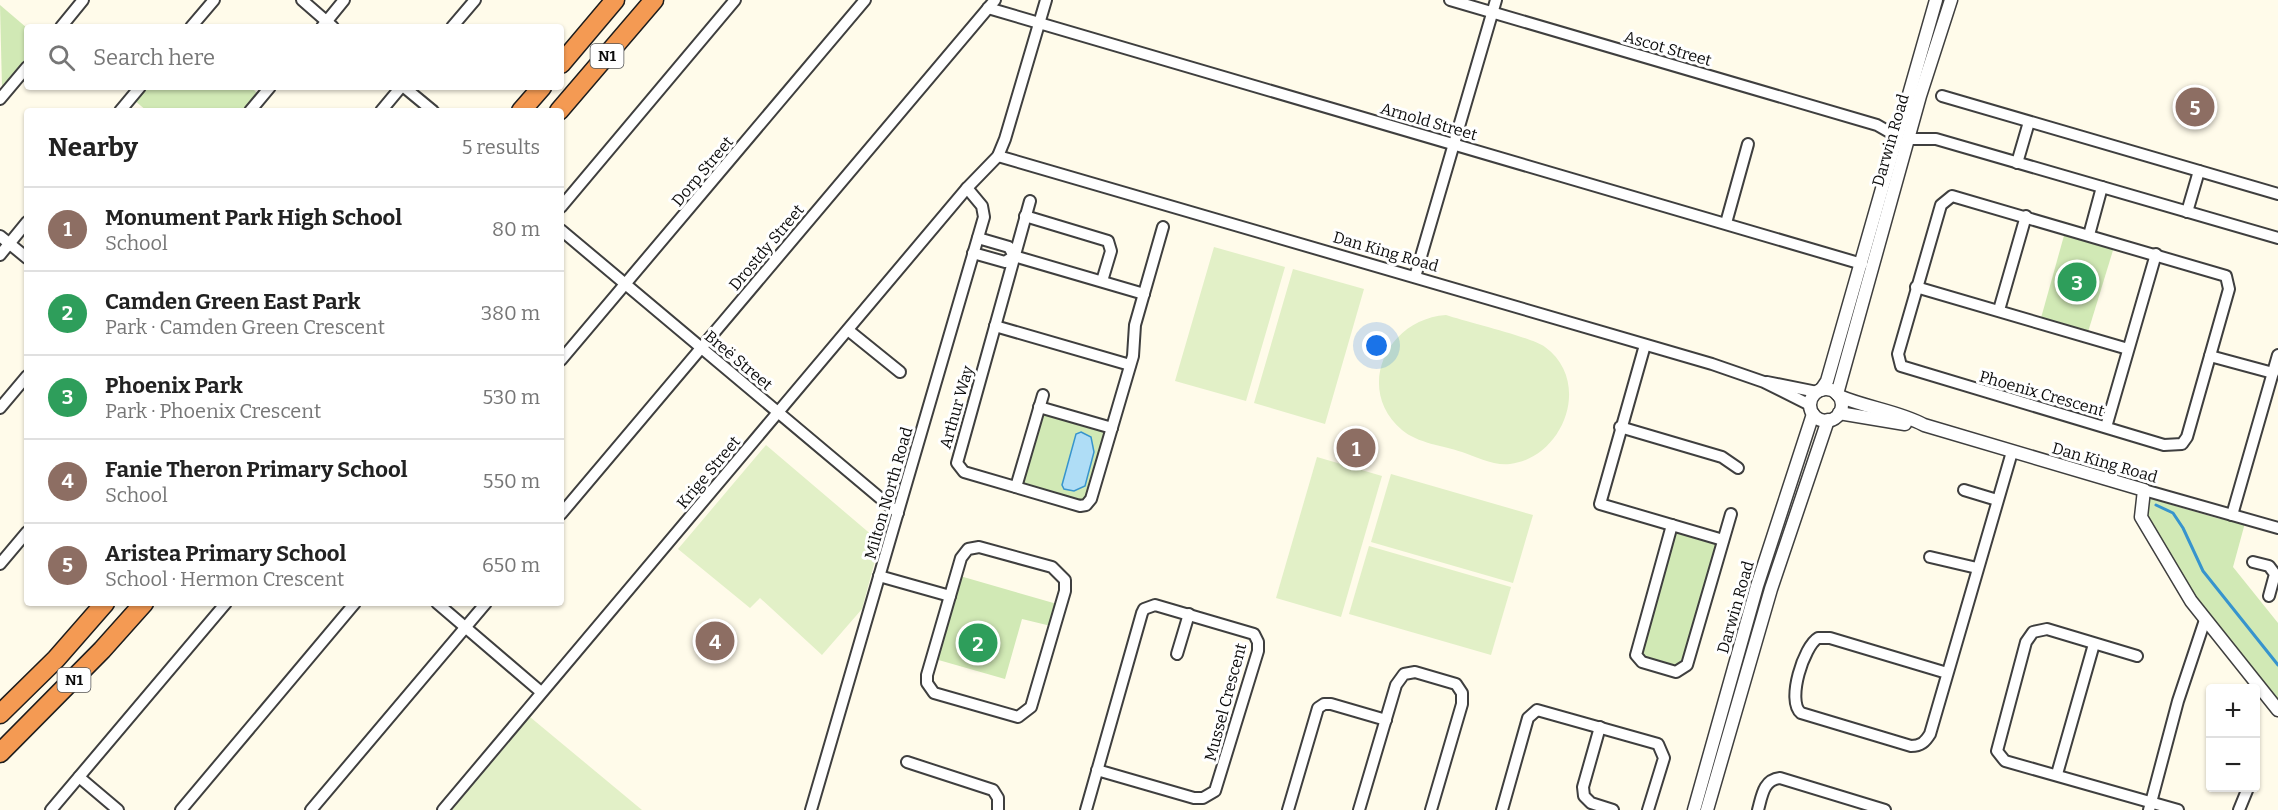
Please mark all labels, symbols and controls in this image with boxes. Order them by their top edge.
search box [24,24,564,90]
street label: Ascot Street [1622,27,1714,70]
icon: search [45,41,78,74]
text: Search here [93,44,215,71]
road number: N1 [590,44,624,68]
pin: 5 [2176,84,2214,130]
street label: Darwin Road [1868,91,1913,189]
street label: Arnold Street [1378,99,1480,144]
text: Nearby [48,132,138,163]
street label: Dorp Street [668,132,737,210]
text: 5 results [462,135,540,159]
street label: Drostdy Street [725,200,808,294]
text: Monument Park High School [105,204,402,231]
text: 1 [63,217,72,241]
text: 80 m [492,217,540,241]
street label: Dan King Road [1331,227,1441,276]
text: School [105,231,168,255]
pin: 3 [2058,260,2096,304]
text: Camden Green East Park [105,288,361,315]
text: 2 [62,301,73,325]
text: 380 m [481,301,540,325]
text: Park · Camden Green Crescent [105,315,385,339]
street label: Breë Street [701,327,777,394]
your location [1362,331,1391,360]
street label: Arthur Way [936,363,978,451]
street label: Phoenix Crescent [1977,367,2107,421]
text: Phoenix Park [105,372,243,399]
text: 3 [62,385,73,409]
text: 530 m [482,385,540,409]
text: Park · Phoenix Crescent [105,399,321,423]
street label: Milton North Road [860,424,917,562]
pin: 1 [1336,426,1376,470]
street label: Krige Street [673,432,744,512]
street label: Dan King Road [2050,438,2160,487]
text: Fanie Theron Primary School [105,456,408,483]
text: 4 [61,469,74,493]
text: 550 m [483,469,540,493]
text: School [105,483,168,507]
text: Aristea Primary School [105,540,346,567]
text: 5 [62,553,73,577]
text: 650 m [482,553,540,577]
street label: Darwin Road [1713,558,1758,656]
text: School · Hermon Crescent [105,567,344,591]
pin: 4 [696,618,734,664]
pin: 2 [958,620,998,666]
street label: Mussel Crescent [1201,641,1250,763]
road number: N1 [58,668,90,692]
map controls [2206,684,2260,792]
button: + [2206,684,2260,738]
button: − [2206,738,2260,792]

